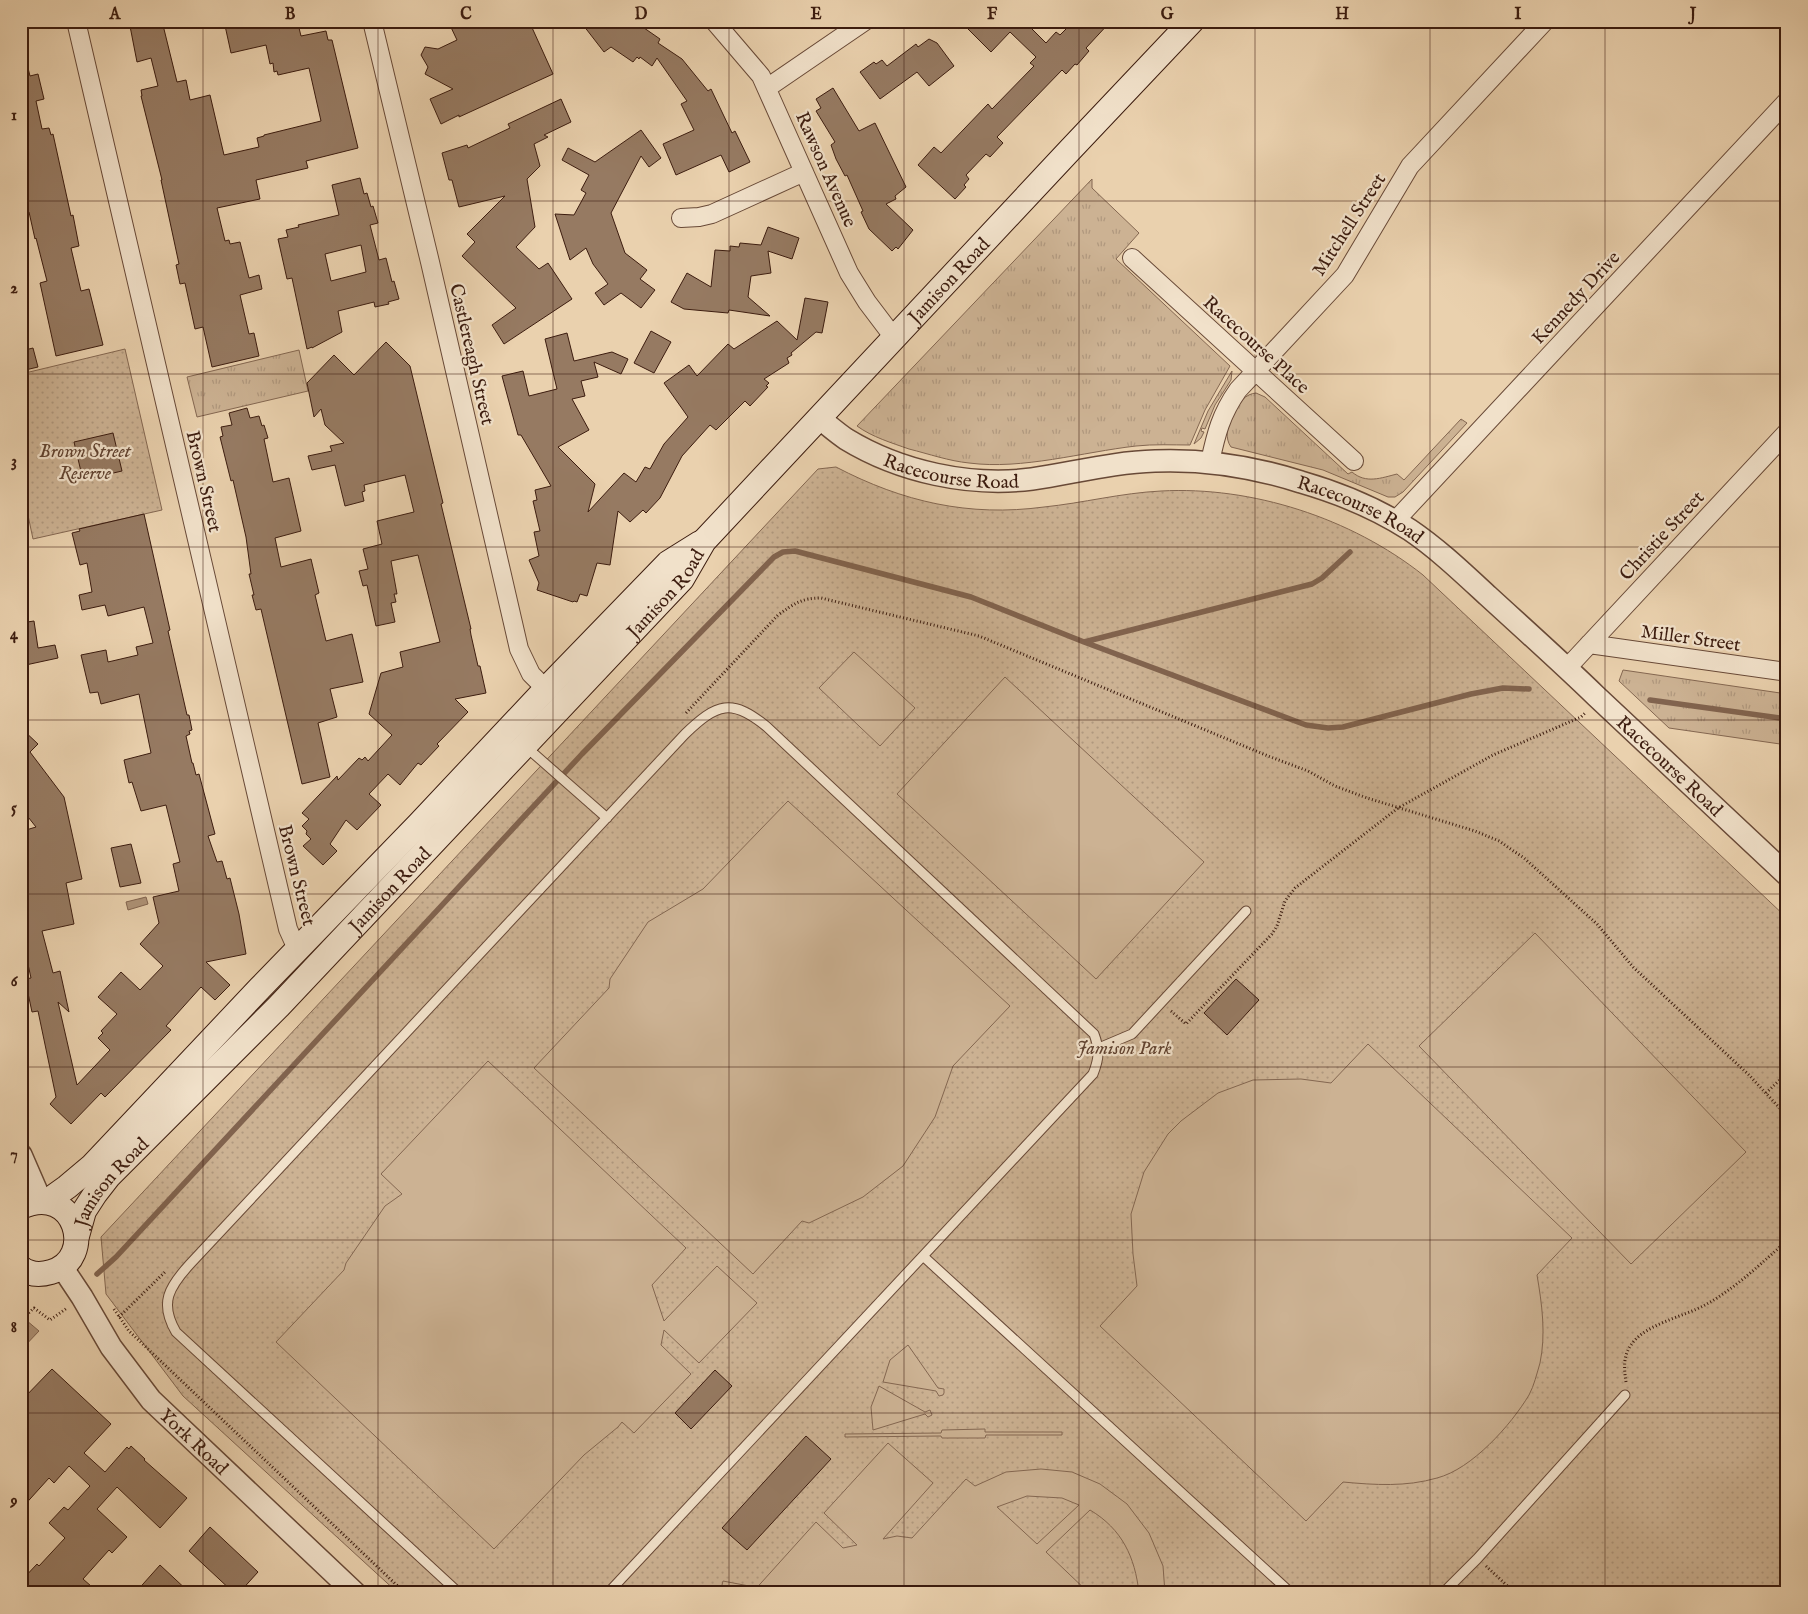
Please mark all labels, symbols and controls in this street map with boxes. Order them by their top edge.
text: A [109,5,122,25]
text: B [285,5,296,25]
text: C [460,5,472,25]
text: D [635,5,648,25]
text: E [810,5,822,25]
text: F [987,5,998,25]
text: G [1161,5,1174,25]
text: H [1335,5,1349,25]
text: I [1515,5,1522,25]
text: J [1688,5,1697,25]
text: 1 [11,106,17,126]
street label: Rawson Avenue [789,108,861,232]
street label: Mitchell Street [1307,169,1392,281]
street label: Jamison Road [902,233,996,331]
street label: Kennedy Drive [1527,246,1626,350]
text: 2 [10,279,18,299]
street label: Castlereagh Street [443,281,499,428]
street label: Racecourse Place [1197,291,1314,400]
street label: Brown Street [180,428,226,535]
park label: Brown Street Reserve [39,440,132,486]
street label: Racecourse Road [879,449,1020,495]
text: 3 [11,452,17,472]
street label: Racecourse Road [1294,472,1428,550]
street label: Christie Street [1615,486,1710,586]
street label: Jamison Road [621,545,711,646]
street label: Miller Street [1639,620,1743,658]
text: 4 [10,625,19,645]
street label: Racecourse Road [1611,711,1728,823]
text: 5 [11,799,17,819]
street label: Brown Street [272,822,320,929]
street label: Jamison Road [343,842,438,940]
text: 6 [11,972,19,992]
park label: Jamison Park [1076,1037,1172,1061]
street label: Jamison Road [70,1132,155,1232]
text: 7 [10,1145,18,1165]
text: 8 [11,1318,17,1338]
street label: York Road [153,1404,233,1481]
text: 9 [10,1492,18,1512]

